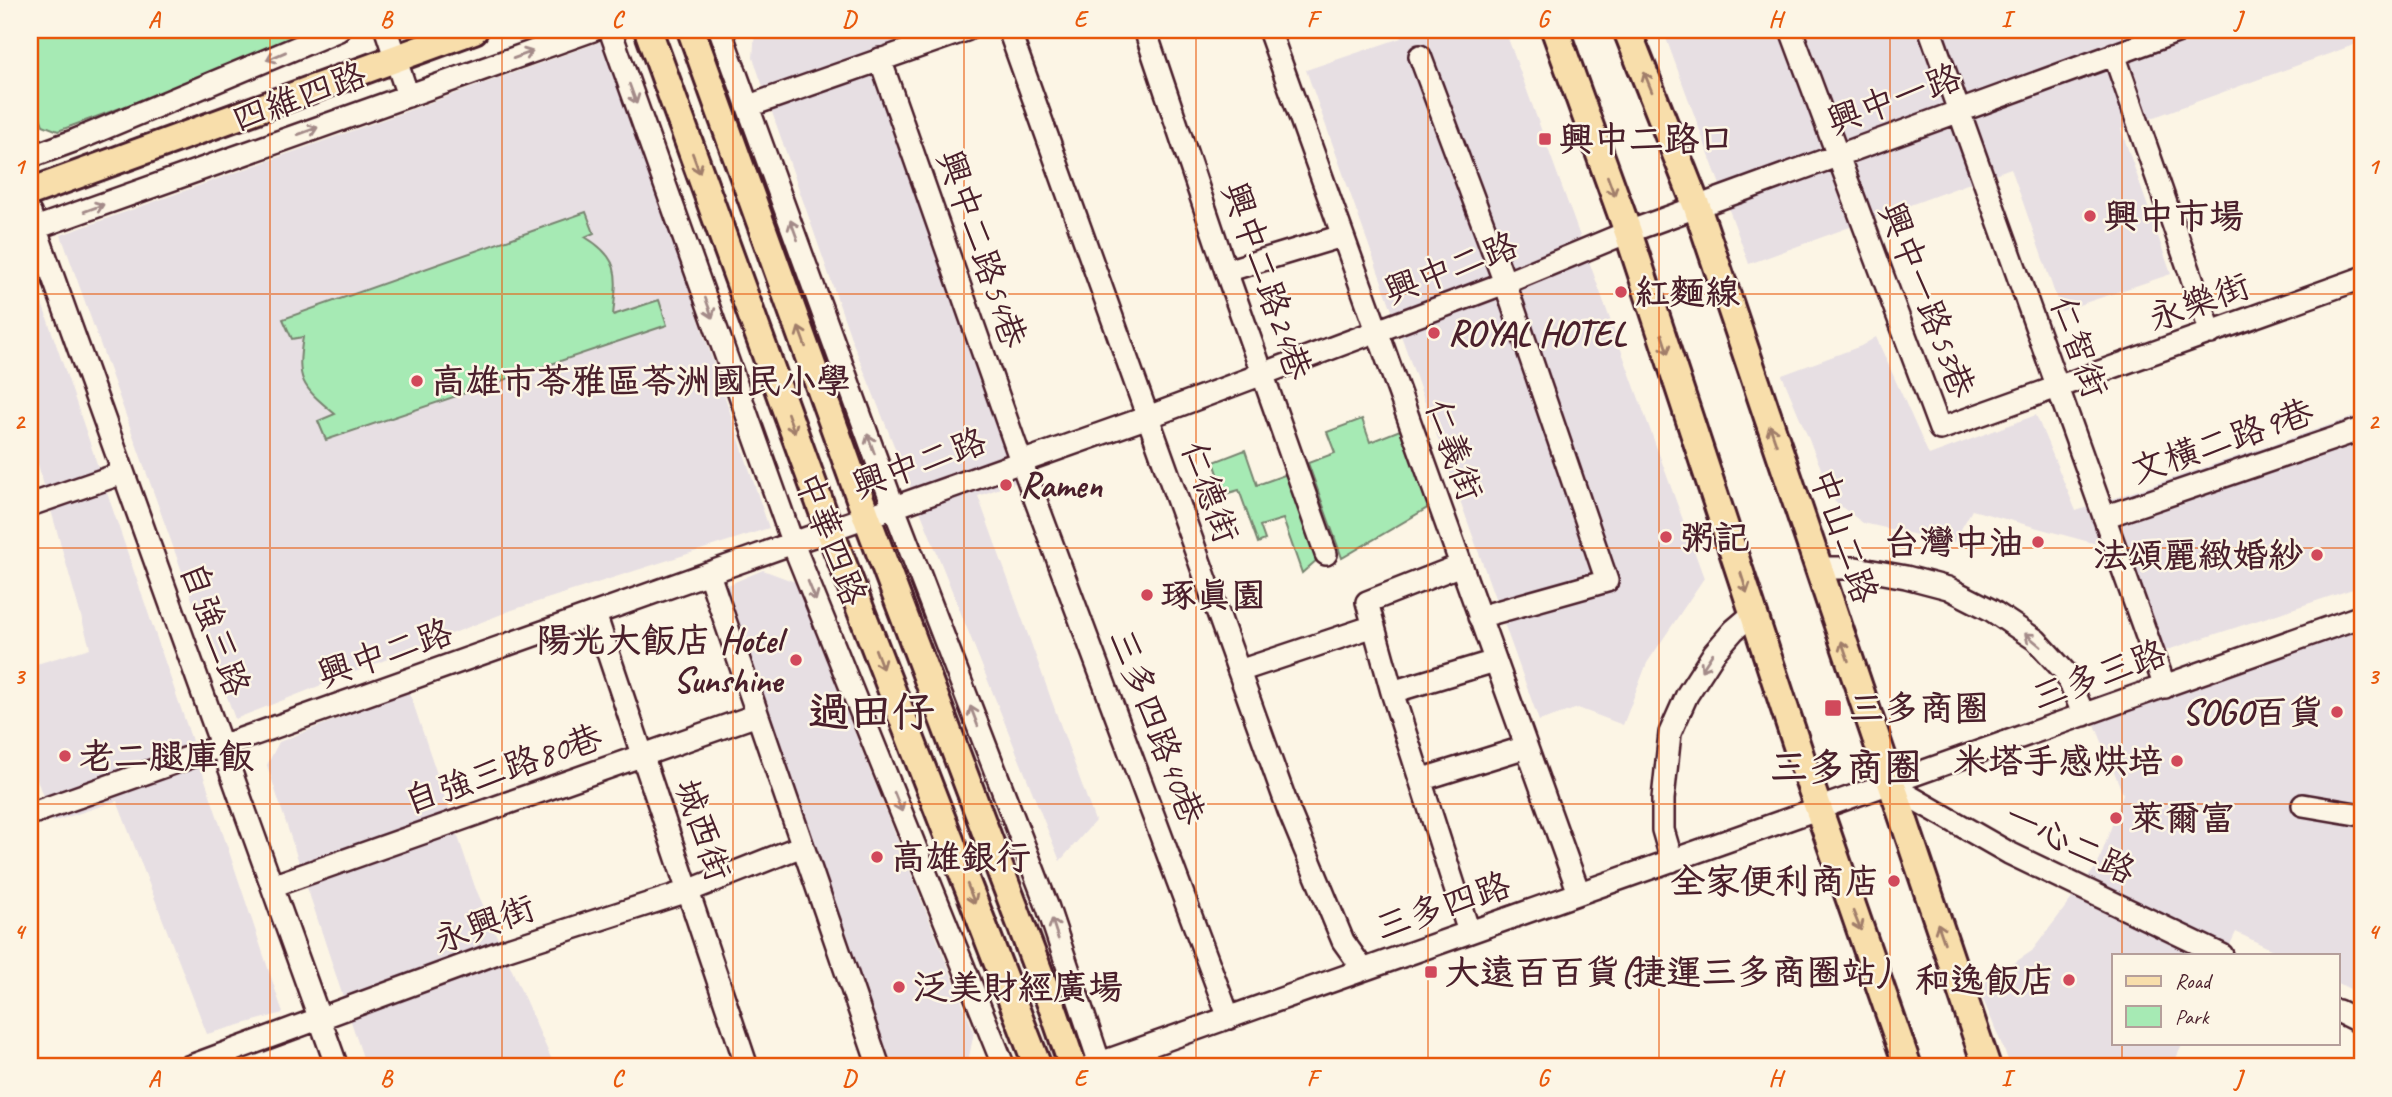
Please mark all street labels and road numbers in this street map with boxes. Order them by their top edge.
street label: 四維四路 [226,52,372,142]
street label: 興中一路 [1821,54,1967,144]
street label: 興中二路54巷 [927,144,1037,354]
street label: 興中二路24巷 [1212,176,1322,386]
street label: 興中一路53巷 [1869,196,1985,404]
street label: 興中二路 [1378,222,1524,314]
street label: 永樂街 [2142,263,2256,341]
street label: 仁智街 [2040,290,2118,404]
street label: 文橫二路9巷 [2124,389,2320,493]
street label: 仁義街 [1415,393,1493,507]
street label: 興中二路 [846,418,992,508]
street label: 仁德街 [1171,435,1249,549]
street label: 中山二路 [1800,462,1888,610]
street label: 中華四路 [785,466,877,612]
street label: 自強三路 [170,556,260,702]
street label: 興中二路 [311,609,459,697]
street label: 三多四路40巷 [1099,623,1215,831]
street label: 三多三路 [2026,630,2172,720]
street label: 自強三路80巷 [398,714,608,824]
street label: 城西街 [665,773,741,887]
street label: 一心二路 [1997,792,2143,894]
street label: 三多四路 [1369,862,1517,950]
street label: 永興街 [427,885,541,963]

